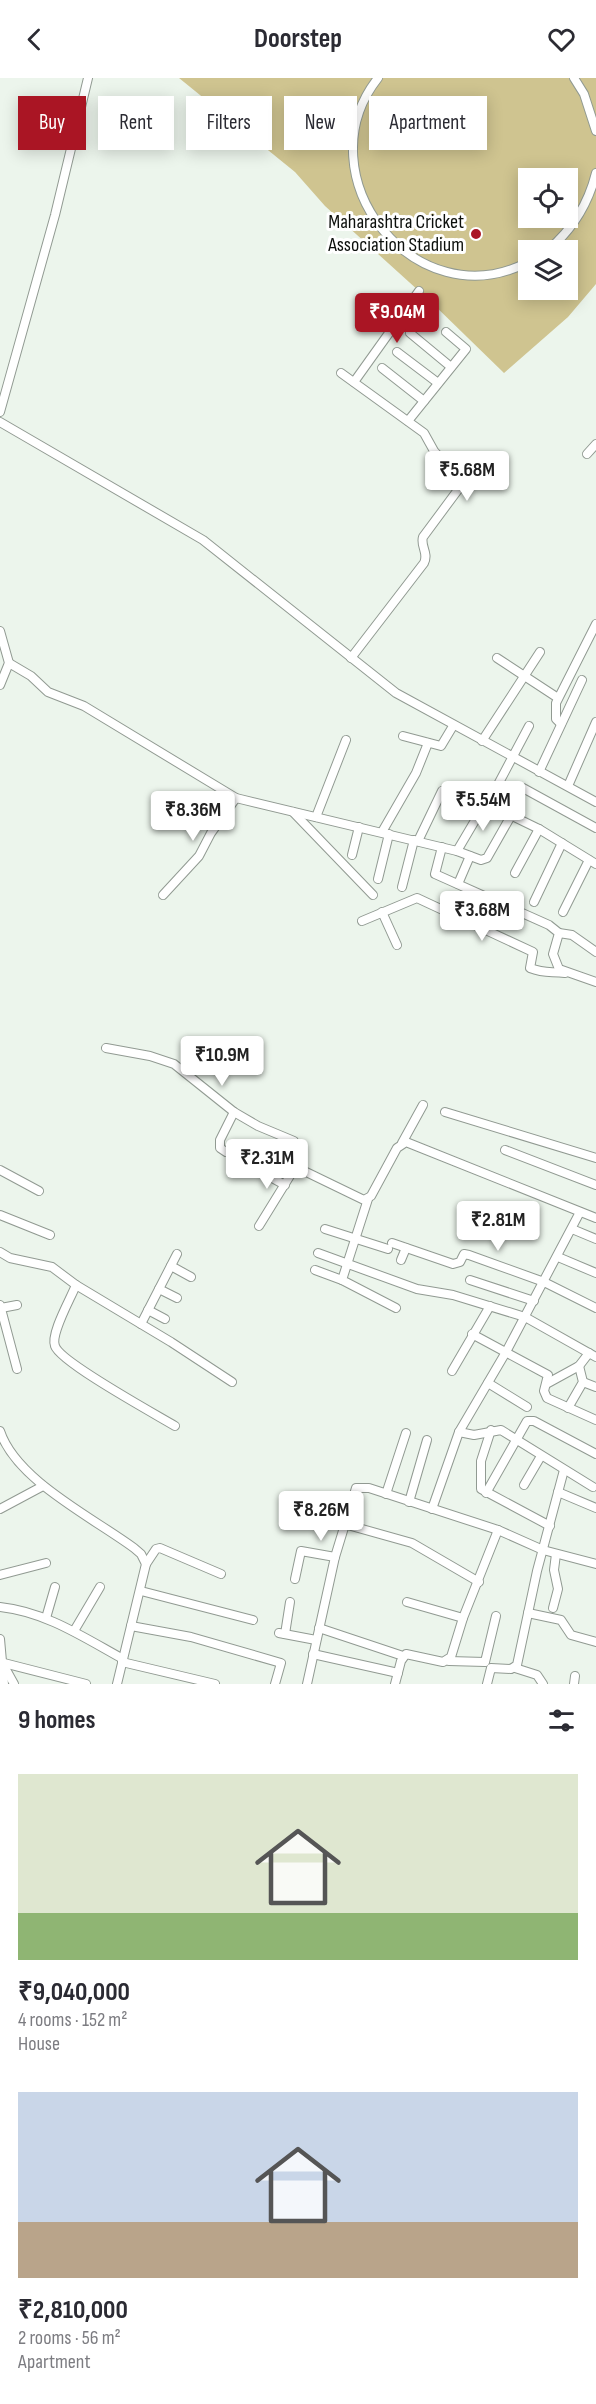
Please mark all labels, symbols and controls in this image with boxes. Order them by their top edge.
icon: back [18,23,51,56]
text: Doorstep [254,23,342,55]
icon: heart [545,23,578,56]
chip: Buy [18,96,86,150]
chip: Rent [98,96,174,150]
chip: Filters [186,96,272,150]
chip: New [284,96,357,150]
chip: Apartment [369,96,487,150]
map controls [518,168,578,300]
button: locate [518,168,578,228]
place label: Maharashtra Cricket Association Stadium [327,210,464,257]
marker: Maharashtra Cricket Association Stadium [469,227,483,241]
button: layers [518,240,578,300]
pin: ₹9.04M [348,293,446,344]
text: ₹9.04M [369,300,425,324]
pin: ₹5.68M [418,451,516,502]
text: ₹5.68M [439,458,495,482]
pin: ₹5.54M [434,781,532,832]
text: ₹5.54M [455,788,511,812]
pin: ₹8.36M [144,791,242,842]
text: ₹8.36M [165,798,221,822]
pin: ₹3.68M [433,891,531,942]
text: ₹3.68M [454,898,510,922]
pin: ₹10.9M [173,1036,271,1087]
text: ₹10.9M [195,1043,249,1067]
pin: ₹2.31M [218,1139,316,1190]
text: ₹2.31M [240,1146,294,1170]
pin: ₹2.81M [449,1201,547,1252]
text: ₹2.81M [471,1208,525,1232]
pin: ₹8.26M [272,1491,370,1542]
text: ₹8.26M [293,1498,349,1522]
icon: filters [545,1704,578,1737]
text: 9 homes [18,1705,96,1736]
icon: home [244,1813,352,1921]
text: ₹9,040,000 [18,1977,130,2008]
text: 4 rooms · 152 m² [18,2008,127,2032]
text: House [18,2032,60,2056]
icon: home [244,2131,352,2239]
text: ₹2,810,000 [18,2295,128,2326]
text: 2 rooms · 56 m² [18,2326,121,2350]
text: Apartment [18,2350,91,2374]

